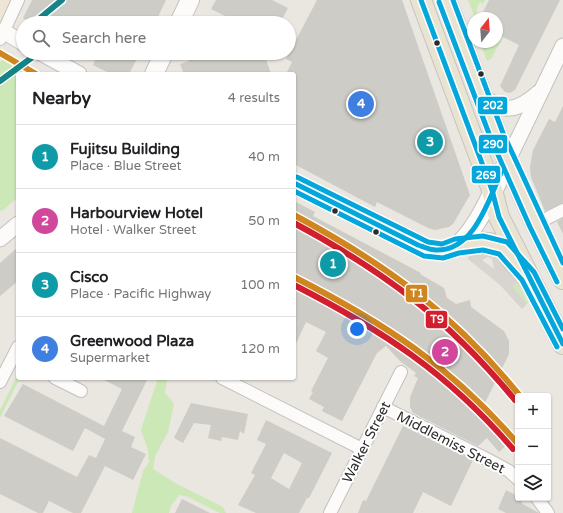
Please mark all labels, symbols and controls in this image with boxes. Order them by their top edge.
north arrow [467,12,503,48]
search box [16,16,296,60]
icon: search [30,27,52,49]
text: Search here [62,29,146,47]
unlabelled marker [432,38,442,48]
unlabelled marker [476,69,486,79]
text: Nearby [32,88,91,109]
pin: 4 [348,89,374,119]
text: 4 results [228,90,280,106]
line badge: 202 [477,96,508,115]
text: 202 [483,99,503,112]
pin: 3 [417,127,443,157]
line badge: 290 [478,134,508,154]
text: 290 [483,138,503,151]
text: Fujitsu Building [70,140,180,158]
text: 1 [41,149,49,165]
text: 40 m [248,149,280,165]
text: Place · Blue Street [70,158,182,174]
line badge: 269 [471,165,501,184]
text: 269 [476,169,496,182]
text: Harbourview Hotel [70,204,203,222]
unlabelled marker [330,206,340,216]
text: 2 [41,213,49,229]
text: 50 m [248,213,280,229]
text: Hotel · Walker Street [70,222,196,238]
unlabelled marker [371,227,381,237]
pin: 1 [320,249,346,279]
text: Cisco [70,268,108,286]
text: 3 [41,277,49,293]
text: 100 m [240,277,280,293]
line badge: T1 [405,284,428,303]
text: Place · Pacific Highway [70,286,211,302]
text: T1 [409,287,424,300]
line badge: T9 [425,310,448,329]
text: T9 [429,313,444,326]
your location [347,319,367,339]
text: Greenwood Plaza [70,332,194,350]
pin: 2 [432,337,458,367]
text: 4 [41,341,49,357]
text: 120 m [240,341,280,357]
text: Supermarket [70,350,150,366]
map controls [515,393,551,501]
button: + [515,393,551,429]
street label: Walker Street [339,398,395,486]
street label: Middlemiss Street [394,408,508,477]
button: − [515,429,551,465]
button: layers [515,465,551,501]

